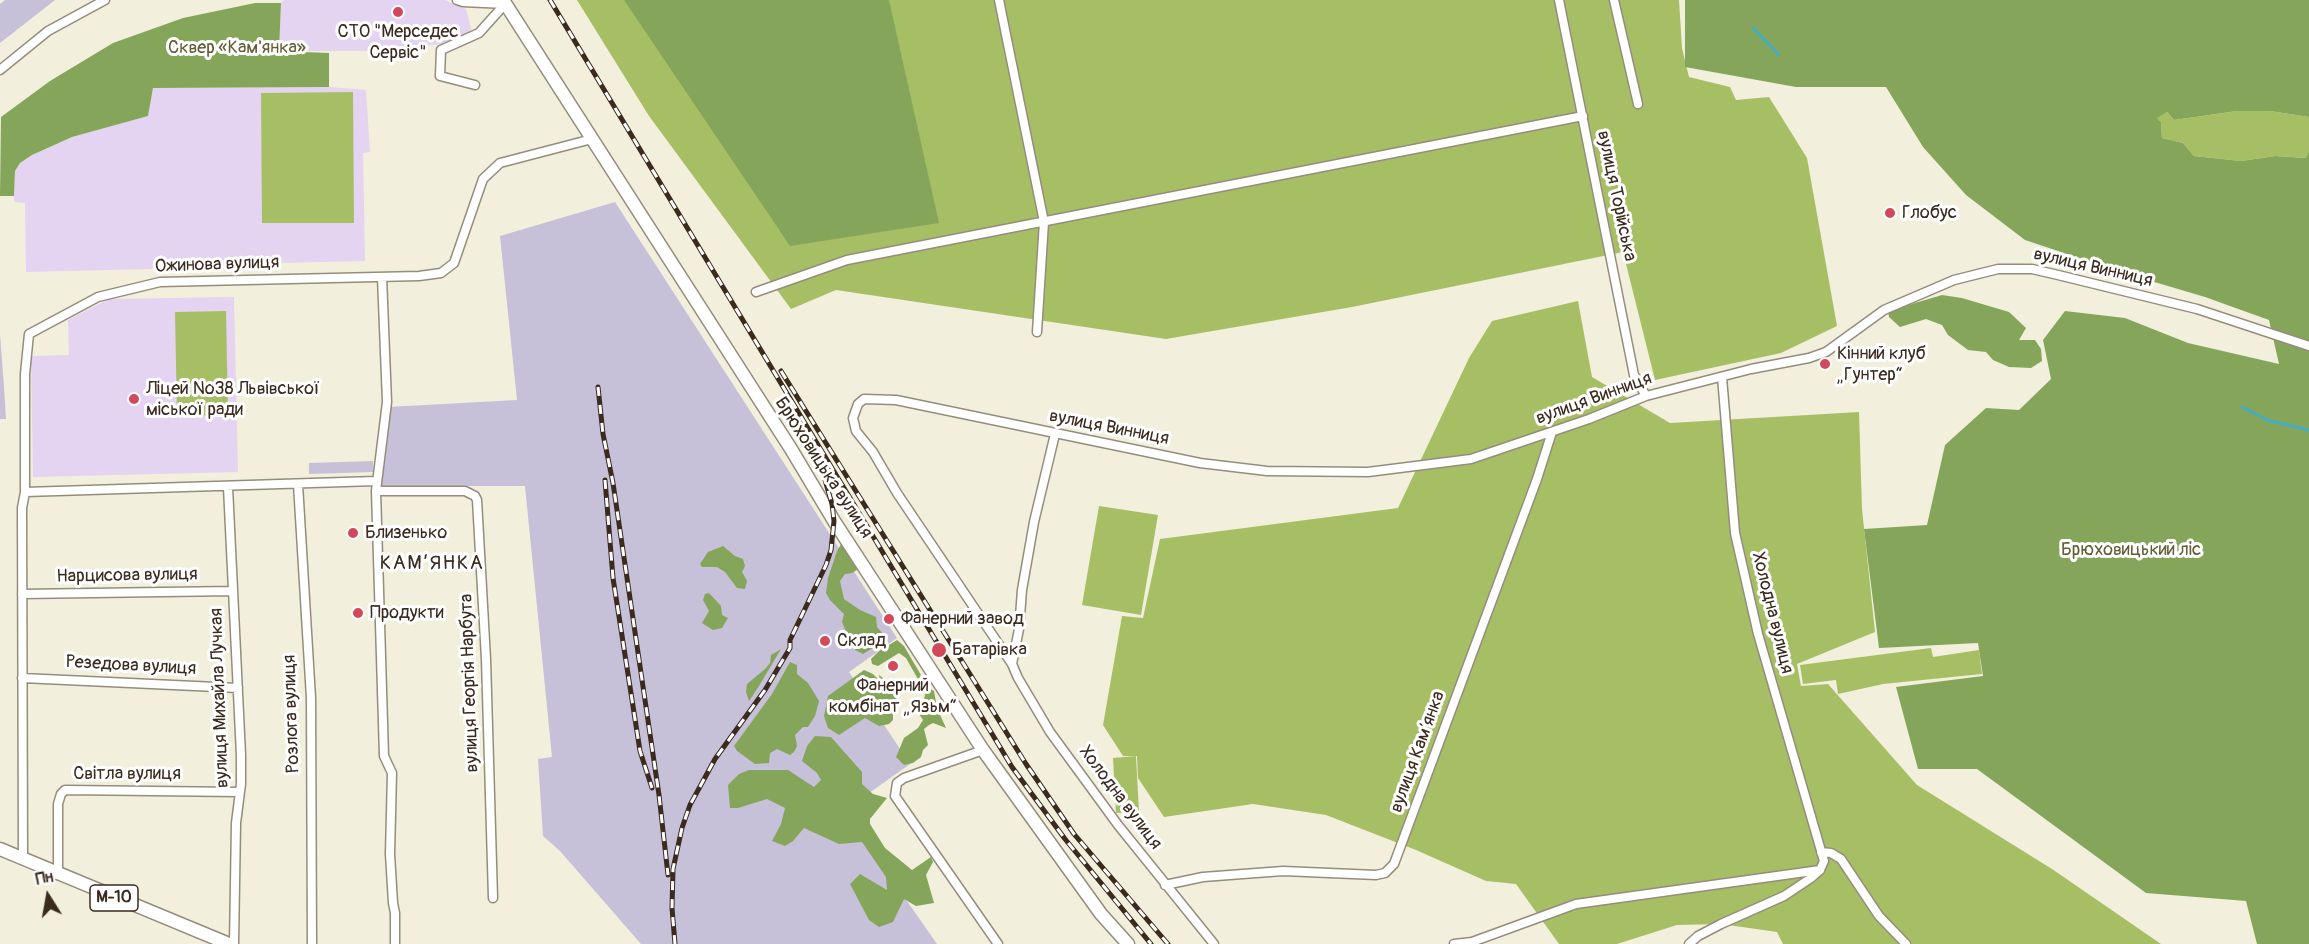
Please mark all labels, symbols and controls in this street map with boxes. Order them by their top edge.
marker: СТО "Мерседес Сервіс" [391,5,405,19]
place label: СТО "Мерседес Сервіс" [338,21,458,63]
park label: Сквер «Кам'янка» [168,37,306,59]
street label: вулиця Торійська [1592,129,1640,263]
place label: Глобус [1902,202,1957,224]
marker: Глобус [1883,206,1897,220]
street label: вулиця Винниця [2031,244,2155,292]
street label: Ожинова вулиця [154,252,280,278]
place label: Кінний клуб „Гунтер“ [1837,343,1926,386]
marker: Кінний клуб „Гунтер“ [1818,357,1832,371]
street label: вулиця Винниця [1533,368,1655,430]
place label: Ліцей №38 Львівської міської ради [146,378,320,420]
marker: Ліцей №38 Львівської міської ради [127,392,141,406]
street label: Брюховицька вулиця [769,393,877,543]
street label: вулиця Винниця [1047,406,1171,450]
place label: Близенько [365,522,447,544]
marker: Близенько [346,526,360,540]
park label: Брюховицький ліс [2061,539,2201,561]
street label: Холодна вулиця [1746,550,1798,676]
district label: КАМ’ЯНКА [380,552,484,576]
street label: Нарцисова вулиця [56,564,198,588]
street label: вулиця Георгія Нарбута [456,593,484,773]
place label: Продукти [370,602,444,624]
marker: Продукти [351,606,365,620]
street label: вулиця Михайла Лучкая [206,608,234,788]
place label: Фанерний завод [901,608,1024,630]
marker: Фанерний завод [882,612,896,626]
place label: Склад [837,630,886,652]
marker: Склад [818,634,832,648]
place label: Батарівка [952,639,1027,661]
marker: Батарівка [930,641,948,659]
street label: Резедова вулиця [65,652,197,680]
street label: Розлога вулиця [279,654,305,774]
marker: Фанерний комбінат „Язьм“ [886,659,900,673]
place label: Фанерний комбінат „Язьм“ [829,675,957,718]
street label: вулиця Камʼянка [1386,688,1450,816]
street label: Холодна вулиця [1074,742,1166,854]
street label: Світла вулиця [73,763,181,785]
north arrow [18,866,78,926]
text: Пн [34,867,55,890]
road number: М-10 [90,885,138,911]

